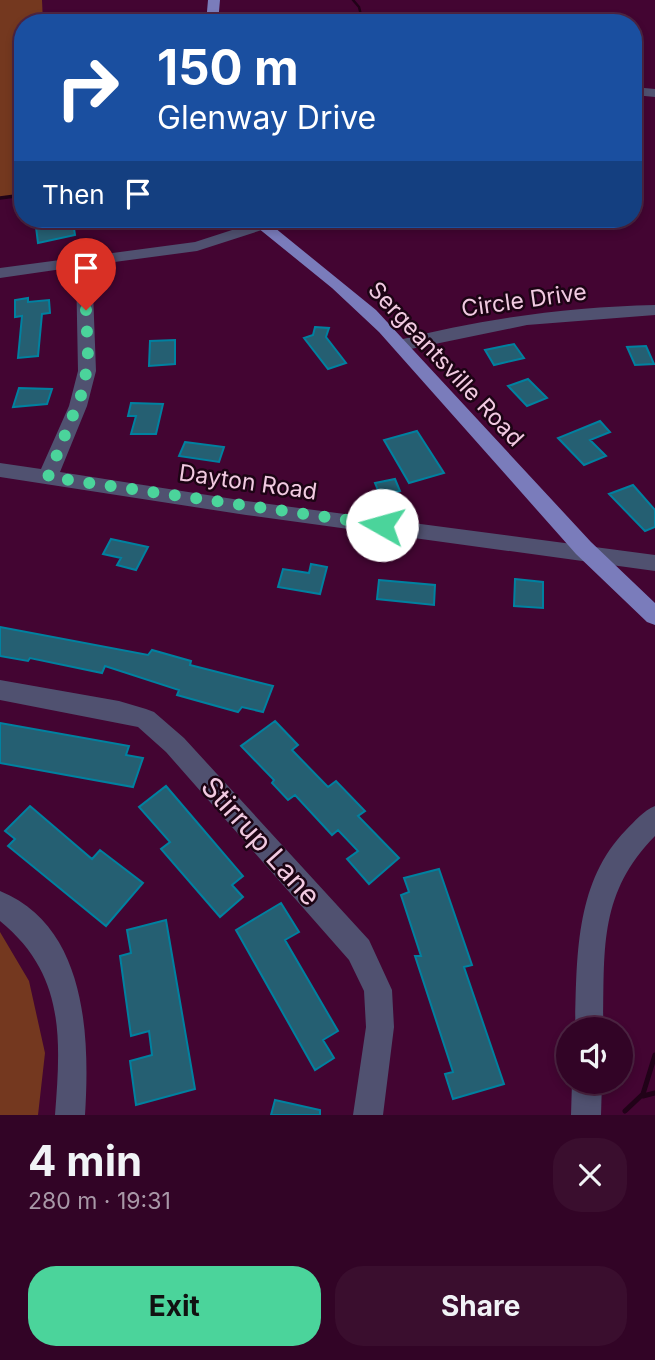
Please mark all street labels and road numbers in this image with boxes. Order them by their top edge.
street label: Sergeantsville Road [362,276,530,452]
street label: Circle Drive [460,277,588,323]
street label: Dayton Road [177,458,319,506]
street label: Stirrup Lane [194,770,328,912]

